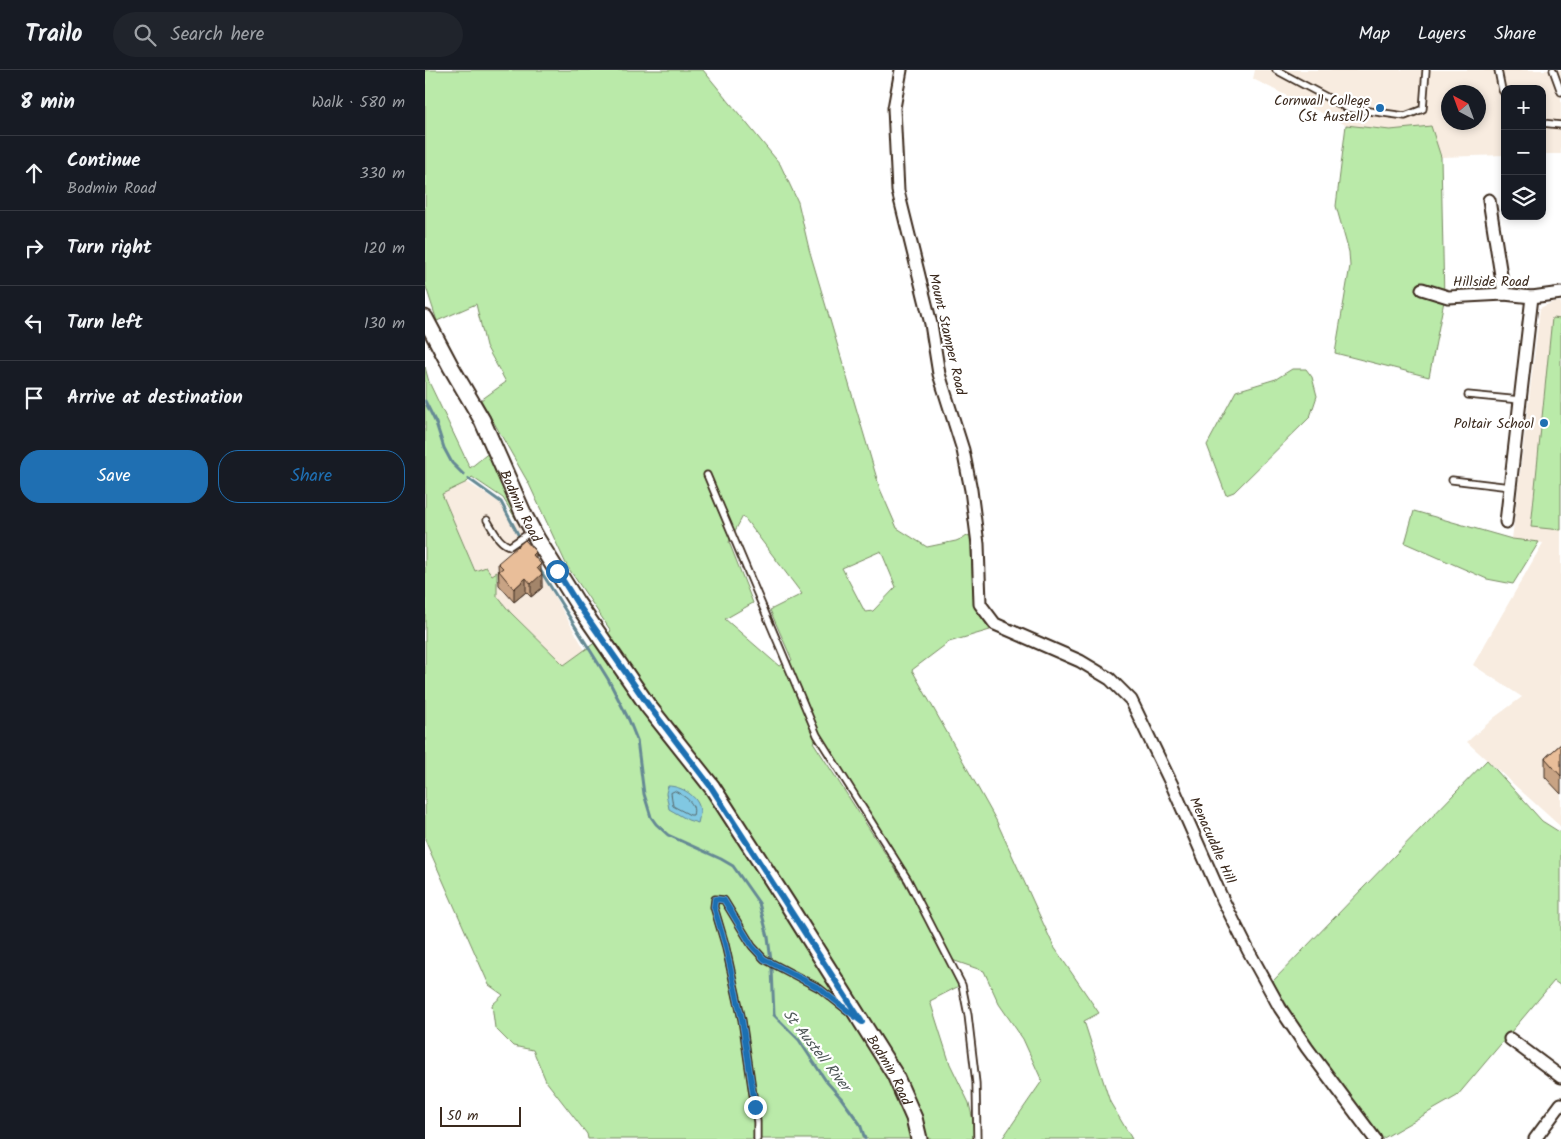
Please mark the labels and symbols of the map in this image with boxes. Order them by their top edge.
north arrow [1441,85,1486,130]
place label: Cornwall College (St Austell) [1274,90,1371,128]
marker: Cornwall College (St Austell) [1374,102,1386,114]
street label: Mount Stamper Road [922,271,972,398]
street label: Hillside Road [1453,271,1530,293]
place label: Poltair School [1454,413,1535,435]
marker: Poltair School [1538,417,1550,429]
street label: Bodmin Road [493,466,547,547]
route start [546,560,569,583]
street label: Menacuddle Hill [1183,793,1241,888]
water label: St Austell River [776,1004,858,1099]
street label: Bodmin Road [860,1031,917,1110]
route end [744,1096,767,1119]
scale bar [440,1104,521,1127]

